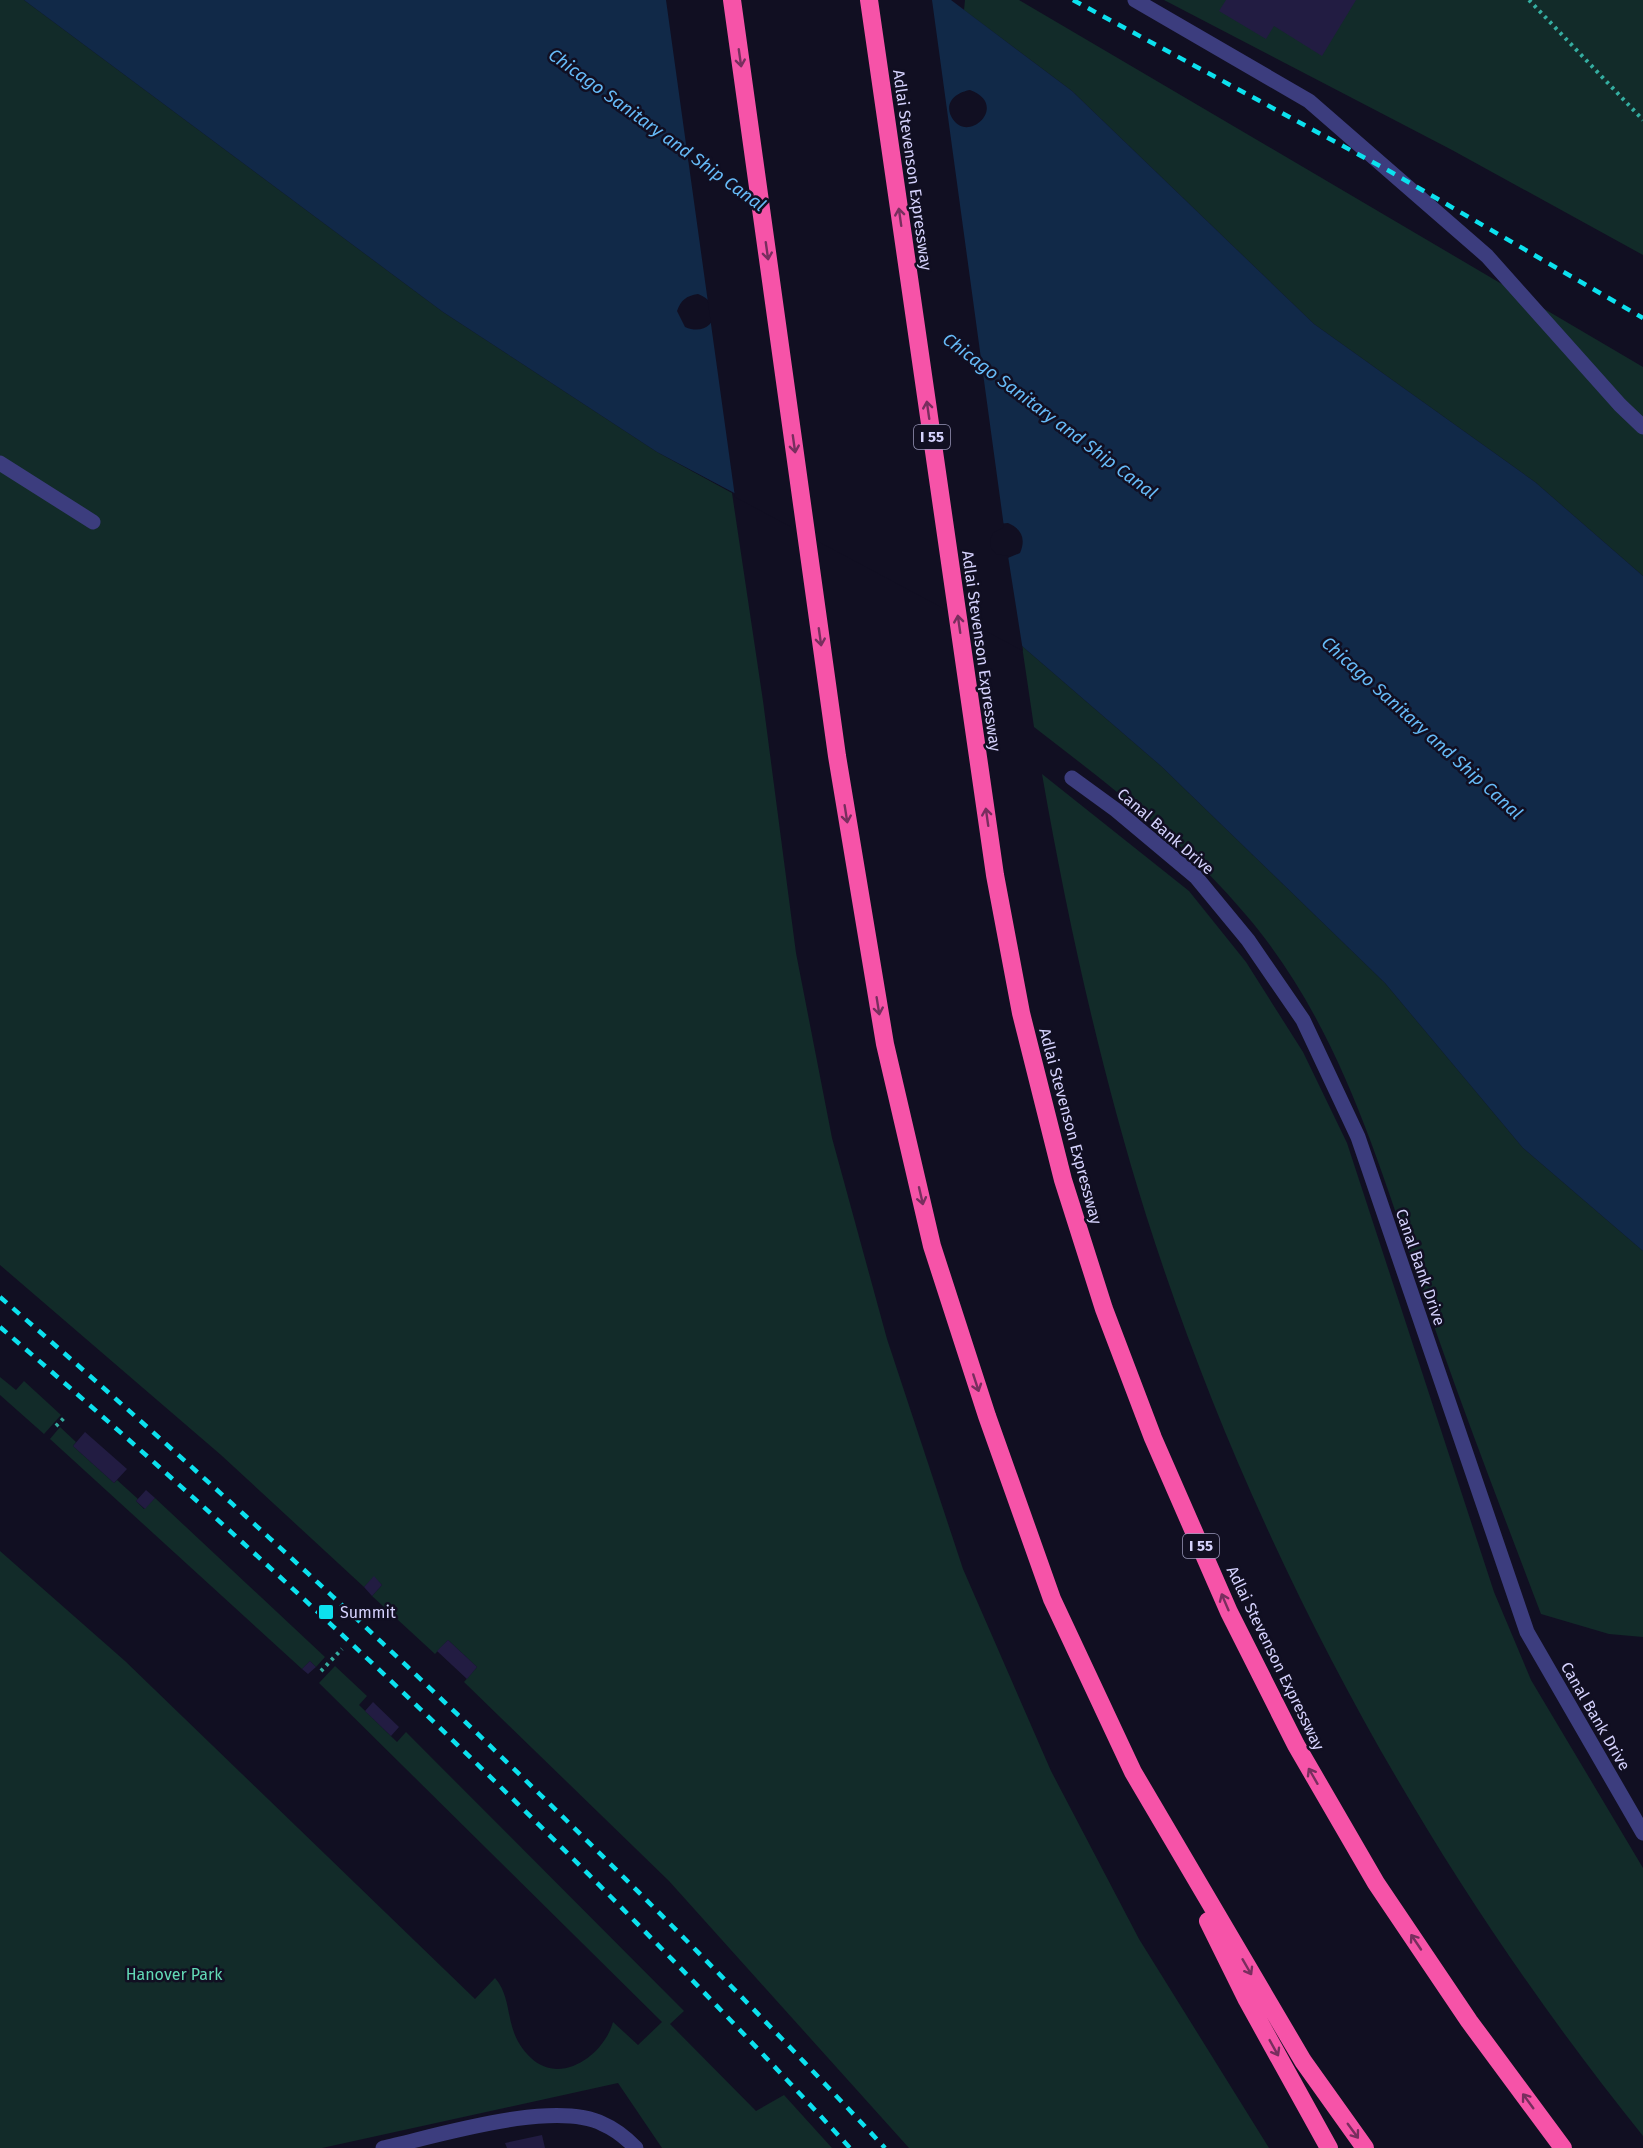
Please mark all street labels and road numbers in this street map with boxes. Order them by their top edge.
street label: Adlai Stevenson Expressway [889,68,936,272]
road number: I 55 [914,425,950,449]
street label: Adlai Stevenson Expressway [958,549,1005,753]
street label: Canal Bank Drive [1113,784,1218,879]
street label: Adlai Stevenson Expressway [1035,1026,1106,1227]
street label: Canal Bank Drive [1392,1206,1449,1328]
road number: I 55 [1183,1534,1219,1558]
street label: Adlai Stevenson Expressway [1223,1563,1329,1754]
street label: Canal Bank Drive [1557,1659,1634,1774]

